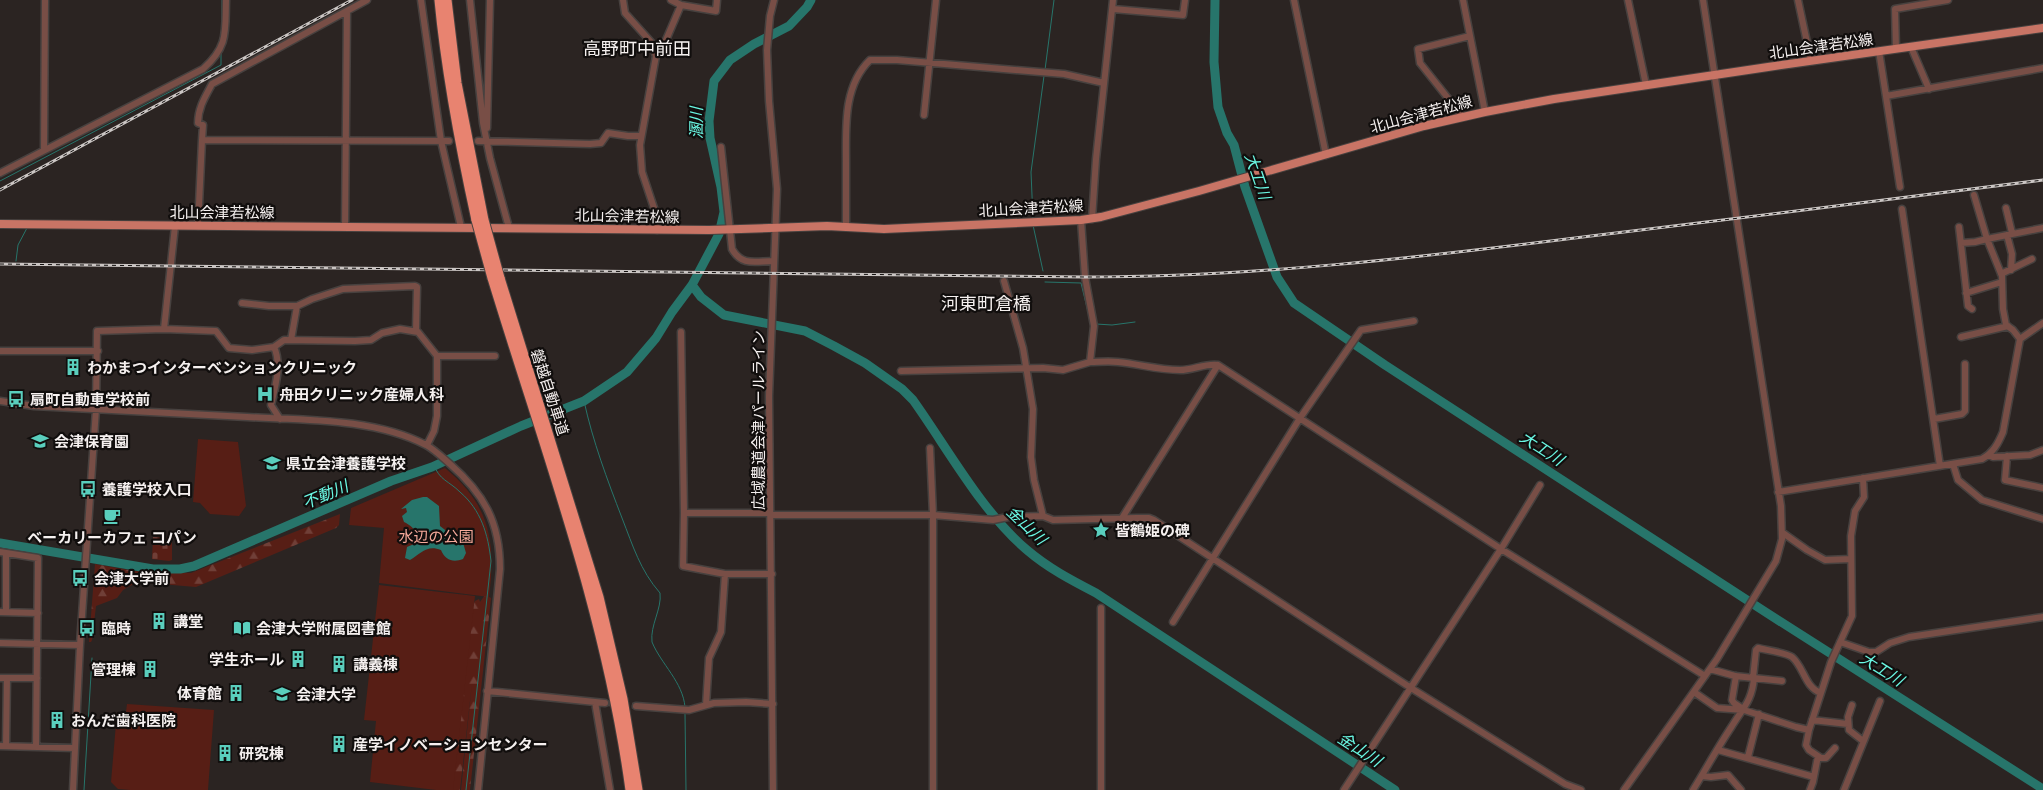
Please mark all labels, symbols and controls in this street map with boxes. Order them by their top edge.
street label: 北山会津若松線 [1768,29,1874,63]
district label: 高野町中前田 [583,37,691,60]
street label: 北山会津若松線 [1368,91,1474,137]
water label: 溷川 [686,105,706,139]
water label: 大工川 [1241,150,1276,204]
street label: 北山会津若松線 [978,196,1084,220]
street label: 北山会津若松線 [169,203,275,222]
street label: 北山会津若松線 [574,206,680,226]
district label: 河東町倉橋 [941,292,1031,315]
street label: 広域農道会津パールライン [749,330,768,510]
street label: 磐越自動車道 [527,346,573,438]
building icon: わかまつインターベンションクリニック [63,357,83,377]
place label: わかまつインターベンションクリニック [87,358,357,377]
hospital icon: 舟田クリニック産婦人科 [255,384,275,404]
place label: 舟田クリニック産婦人科 [279,385,444,404]
bus stop icon: 扇町自動車学校前 [6,389,26,409]
place label: 扇町自動車学校前 [30,390,150,409]
water label: 大工川 [1516,427,1569,471]
school or university icon: 会津保育園 [30,431,50,451]
place label: 会津保育園 [54,432,129,451]
school or university icon: 県立会津養護学校 [262,453,282,473]
place label: 県立会津養護学校 [286,454,406,473]
water label: 不動川 [299,475,353,513]
bus stop icon: 養護学校入口 [78,479,98,499]
place label: 養護学校入口 [102,480,192,499]
water label: 金山川 [1003,501,1053,550]
cafe icon: ベーカリーカフェ コパン [102,506,122,526]
place icon: 皆鶴姫の碑 [1091,520,1111,540]
place label: 皆鶴姫の碑 [1115,521,1190,540]
park label: 水辺の公園 [398,527,474,546]
place label: ベーカリーカフェ コパン [27,528,197,547]
bus stop icon: 会津大学前 [70,568,90,588]
place label: 会津大学前 [94,569,169,588]
building icon: 講堂 [149,611,169,631]
place label: 講堂 [173,612,203,631]
bus stop icon: 臨時 [77,618,97,638]
library icon: 会津大学附属図書館 [232,618,252,638]
place label: 臨時 [101,619,131,638]
place label: 会津大学附属図書館 [256,619,391,638]
water label: 大工川 [1856,648,1909,691]
building icon: 学生ホール [288,649,308,669]
place label: 学生ホール [209,650,284,669]
building icon: 講義棟 [329,654,349,674]
place label: 講義棟 [353,655,398,674]
building icon: 管理棟 [140,659,160,679]
place label: 管理棟 [91,660,136,679]
building icon: 体育館 [226,683,246,703]
place label: 体育館 [177,684,222,703]
school or university icon: 会津大学 [272,684,292,704]
place label: 会津大学 [296,685,356,704]
building icon: おんだ歯科医院 [47,710,67,730]
place label: おんだ歯科医院 [71,711,176,730]
water label: 金山川 [1334,728,1387,772]
building icon: 産学イノベーションセンター [329,734,349,754]
place label: 産学イノベーションセンター [353,735,548,754]
building icon: 研究棟 [215,743,235,763]
place label: 研究棟 [239,744,284,763]

